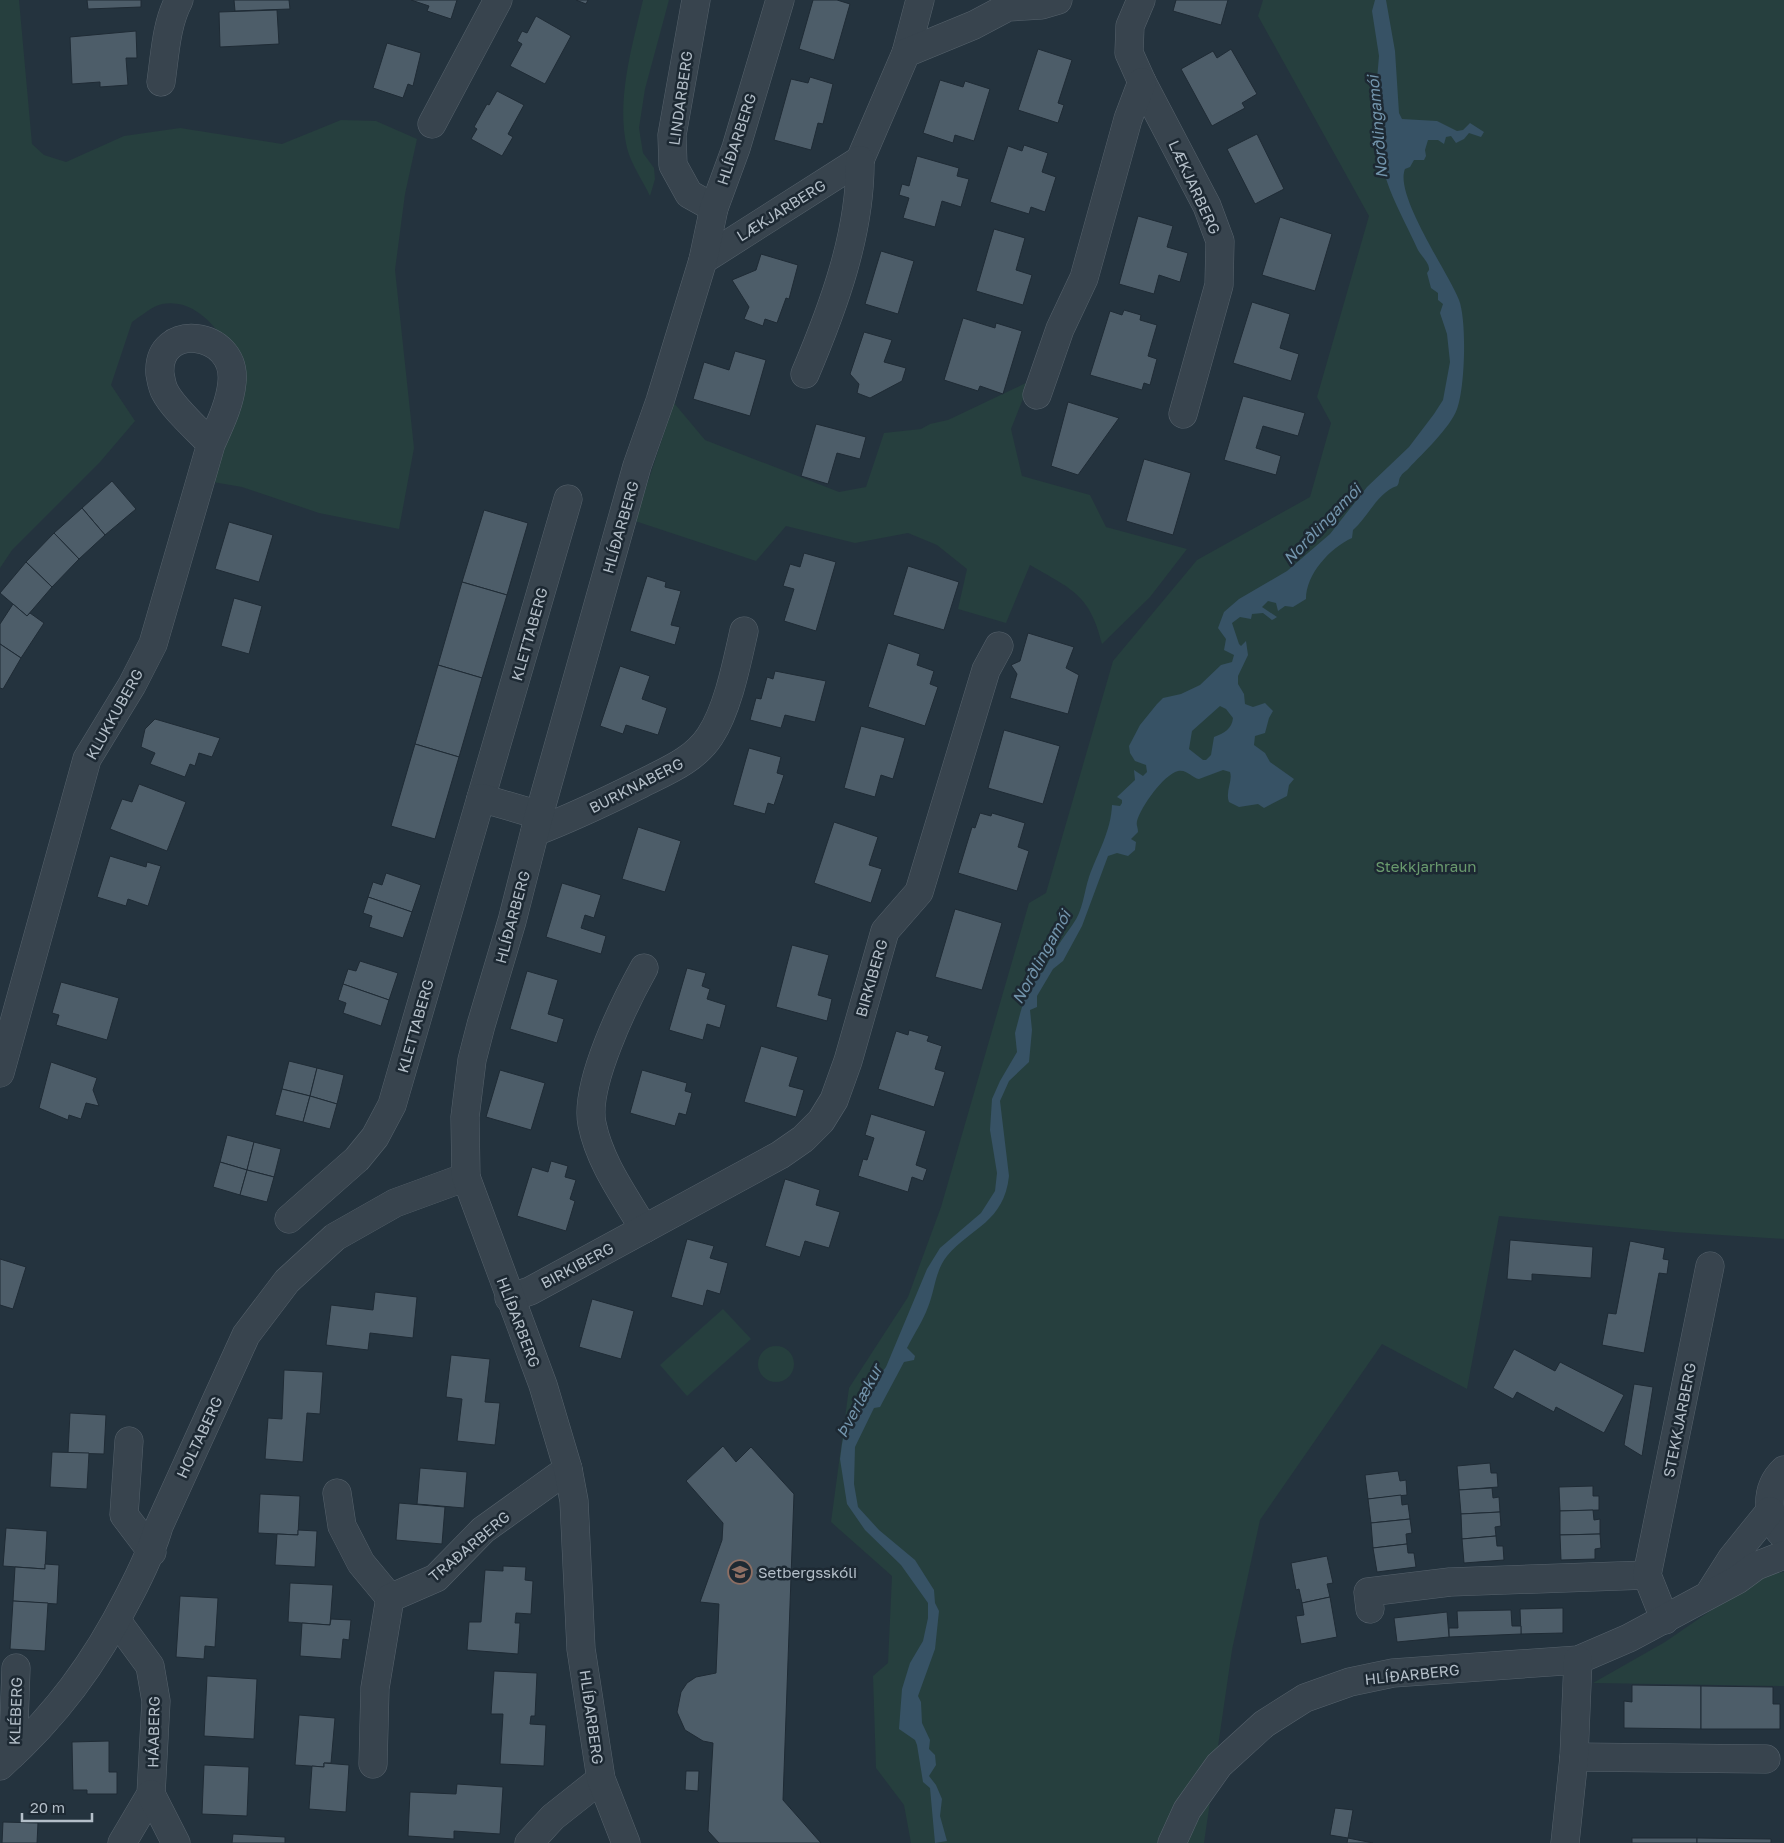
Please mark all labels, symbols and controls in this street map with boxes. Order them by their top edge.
street label: LINDARBERG [664,50,696,146]
water label: Norðlingamói [1362,73,1391,179]
street label: HLÍÐARBERG [713,91,759,187]
street label: LÆKJARBERG [1165,137,1225,237]
street label: LÆKJARBERG [733,175,829,245]
street label: HLÍÐARBERG [598,479,642,575]
water label: Norðlingamói [1279,479,1366,568]
street label: KLETTABERG [507,585,551,683]
street label: KLUKKUBERG [82,665,146,763]
street label: BURKNABERG [586,754,686,816]
park label: Stekkjarhraun [1376,857,1477,875]
street label: HLÍÐARBERG [491,869,533,965]
water label: Norðlingamói [1007,905,1076,1007]
street label: BIRKIBERG [851,937,891,1019]
street label: KLETTABERG [393,977,437,1075]
street label: BIRKIBERG [537,1238,617,1292]
street label: HLÍÐARBERG [494,1274,544,1370]
water label: Þverlækur [831,1359,888,1441]
street label: STEKKJARBERG [1659,1361,1699,1479]
street label: HOLTABERG [172,1393,226,1481]
street label: TRAÐARBERG [425,1507,513,1585]
school or university icon: Setbergsskóli [727,1559,753,1585]
place label: Setbergsskóli [758,1563,857,1581]
street label: HLÍÐARBERG [1364,1660,1460,1688]
street label: HLÍÐARBERG [576,1669,608,1765]
street label: KLÉBERG [5,1677,25,1745]
street label: HÁABERG [143,1696,163,1768]
scale bar [22,1790,92,1822]
text: 20 m [30,1798,65,1816]

